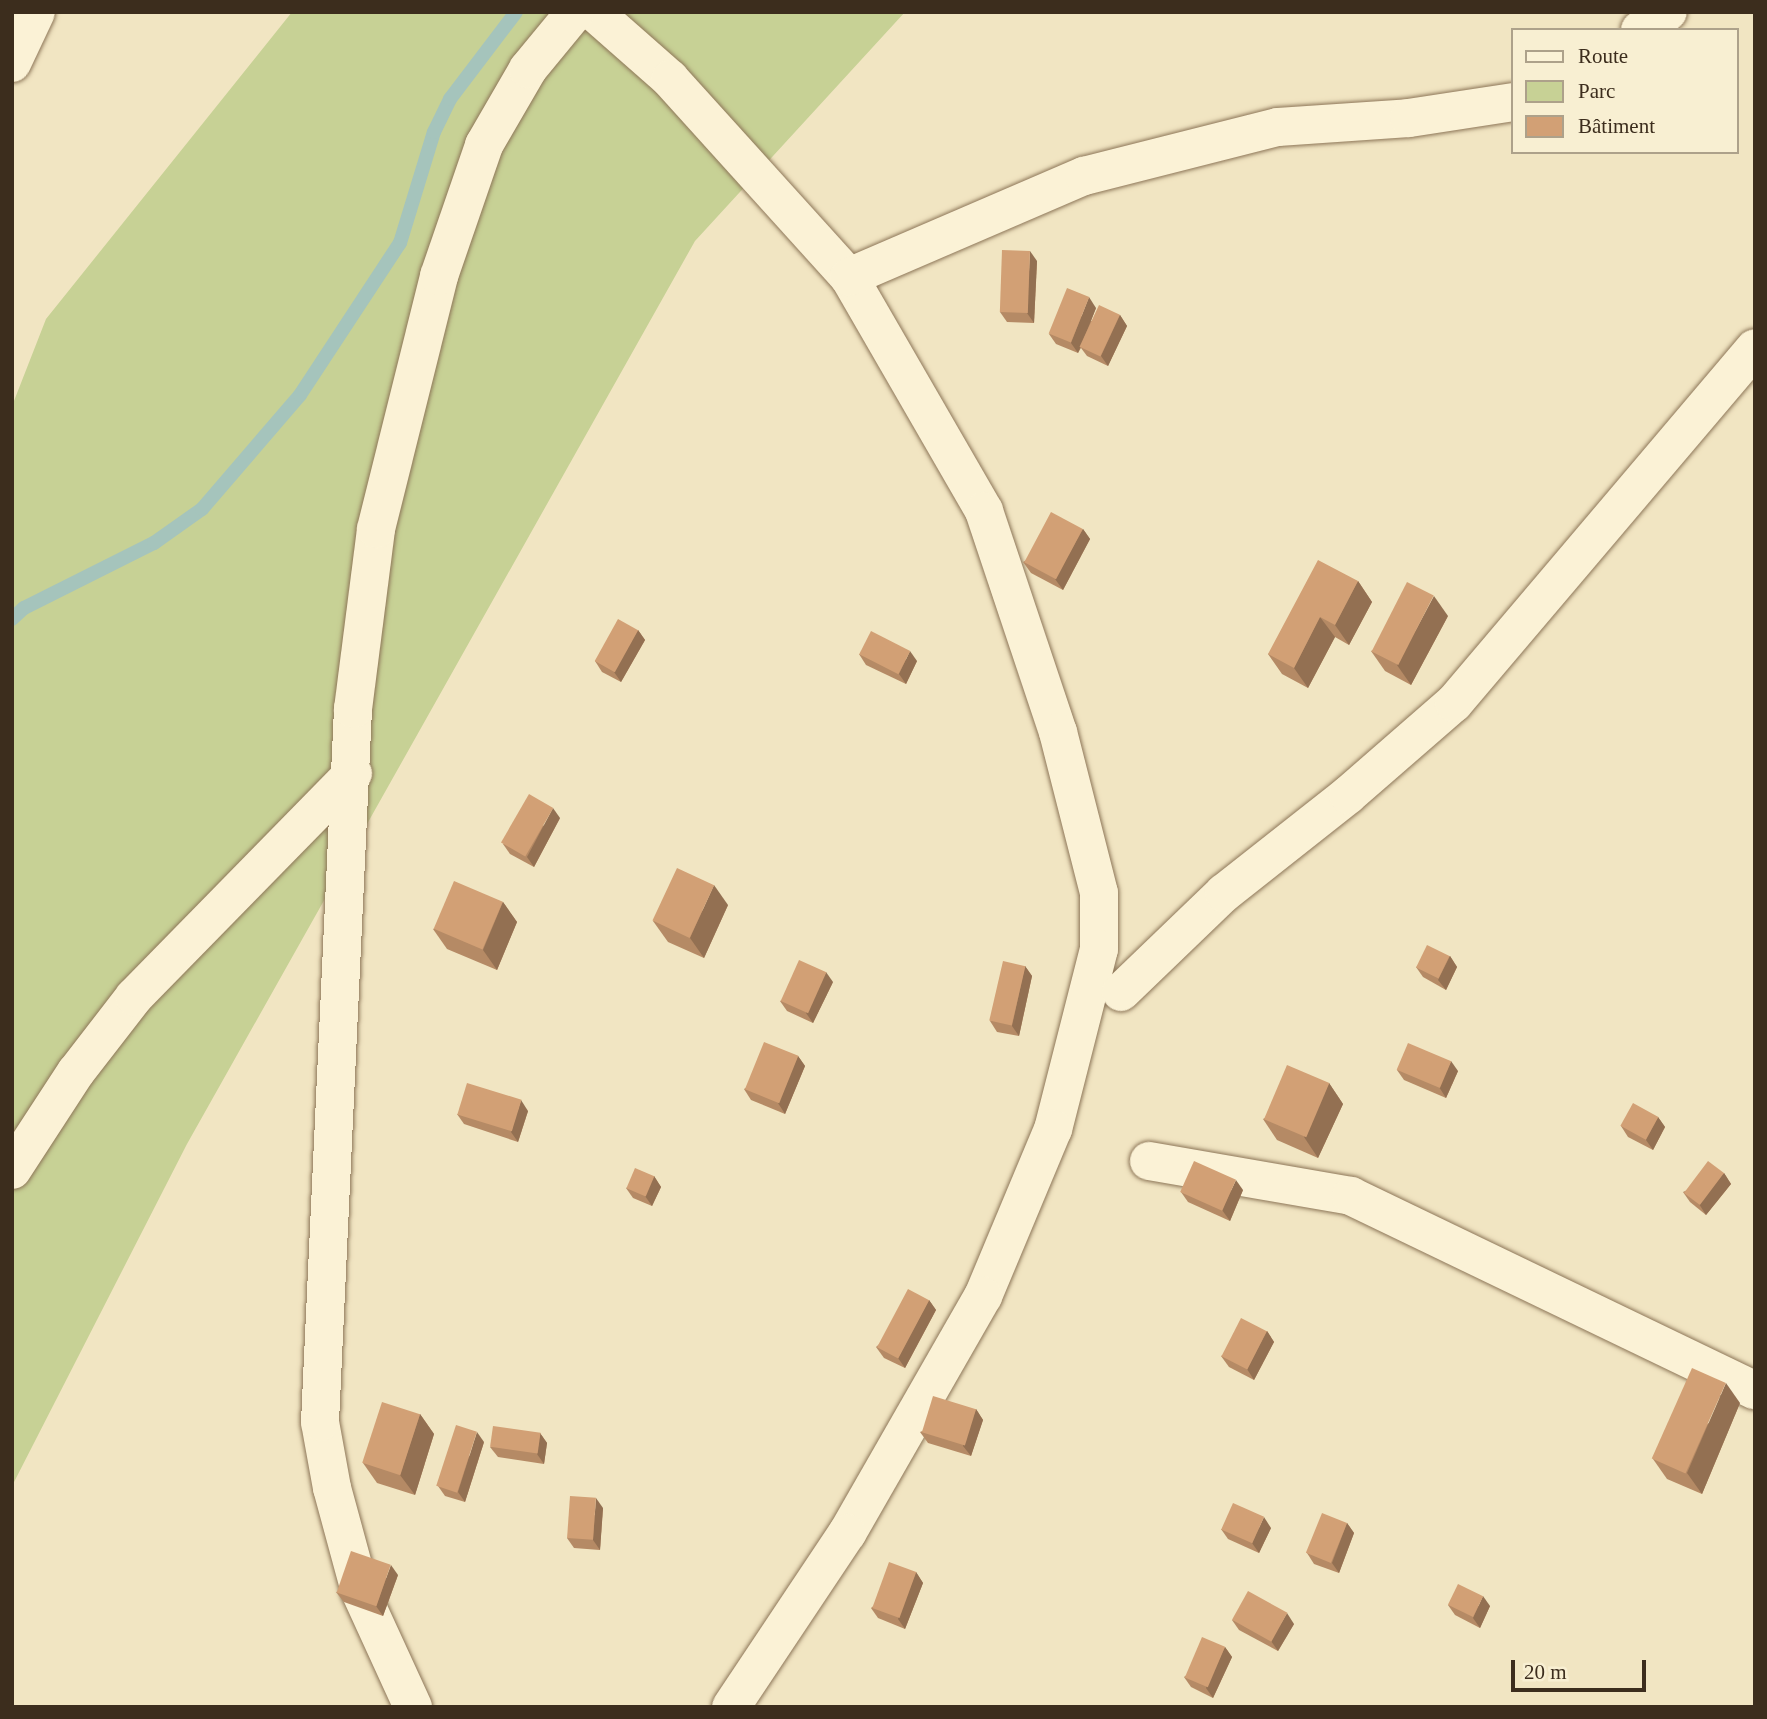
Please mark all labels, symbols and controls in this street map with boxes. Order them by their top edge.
legend [1512,28,1739,154]
text: Route [1578,44,1628,68]
text: Parc [1578,79,1615,103]
text: Bâtiment [1578,114,1655,138]
scale bar [1515,1646,1650,1690]
text: 20 m [1524,1660,1567,1684]

